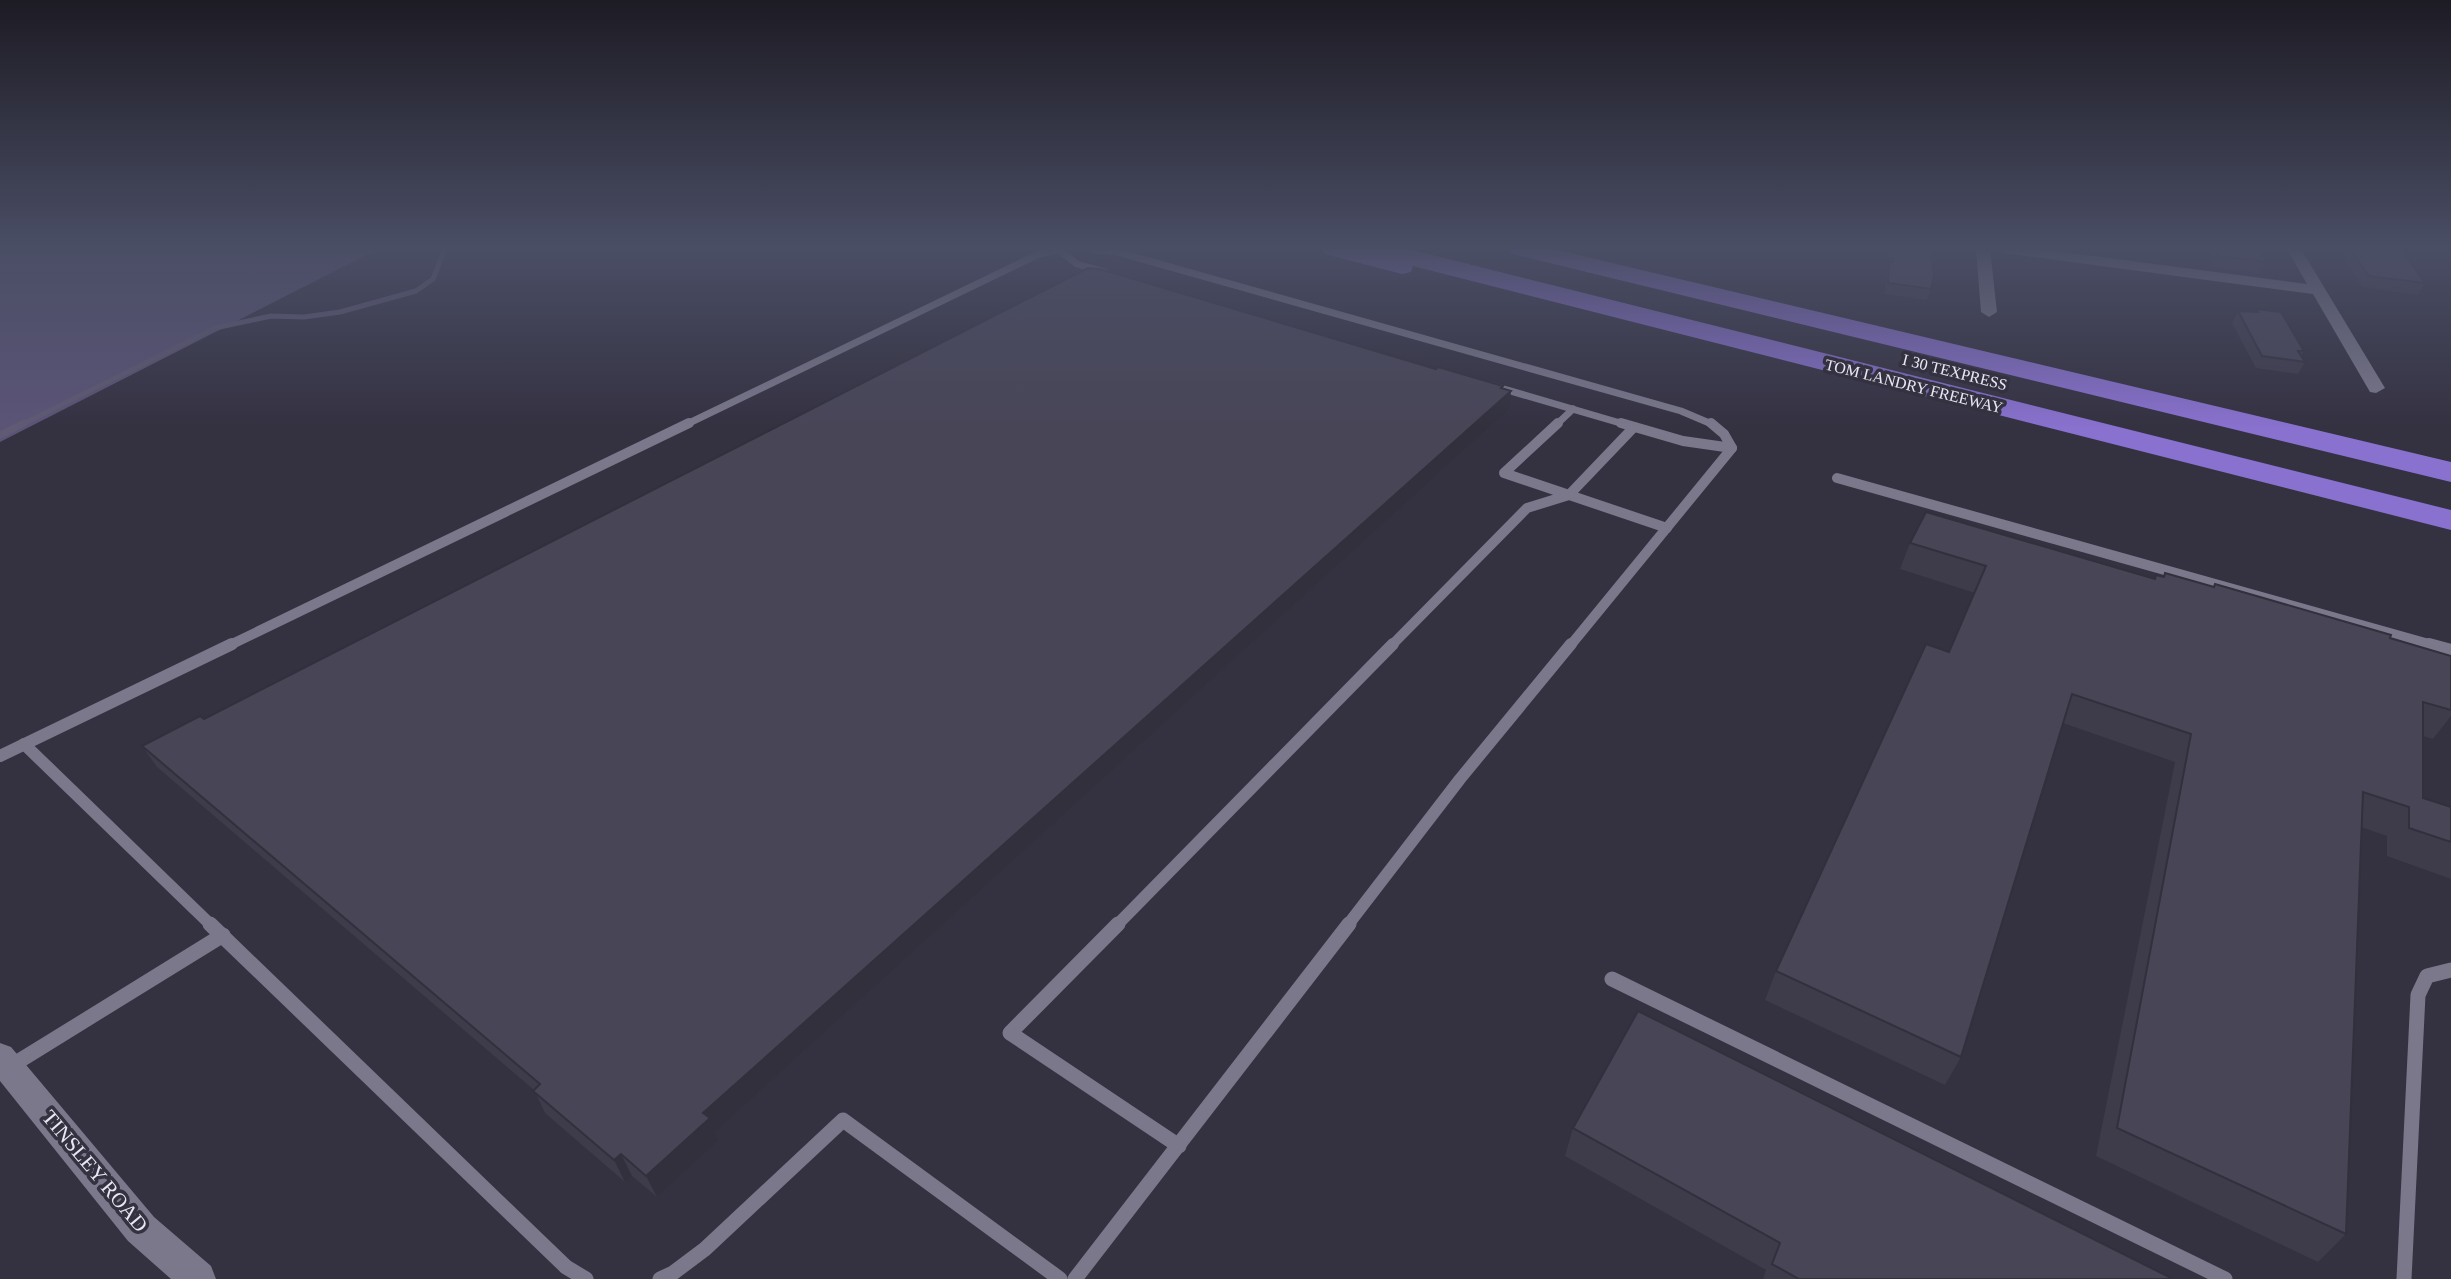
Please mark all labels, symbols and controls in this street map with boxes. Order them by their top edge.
street label: I 30 TEXPRESS [1901,351,2009,393]
street label: TOM LANDRY FREEWAY [1823,356,2005,416]
street label: TINSLEY ROAD [37,1105,153,1237]

